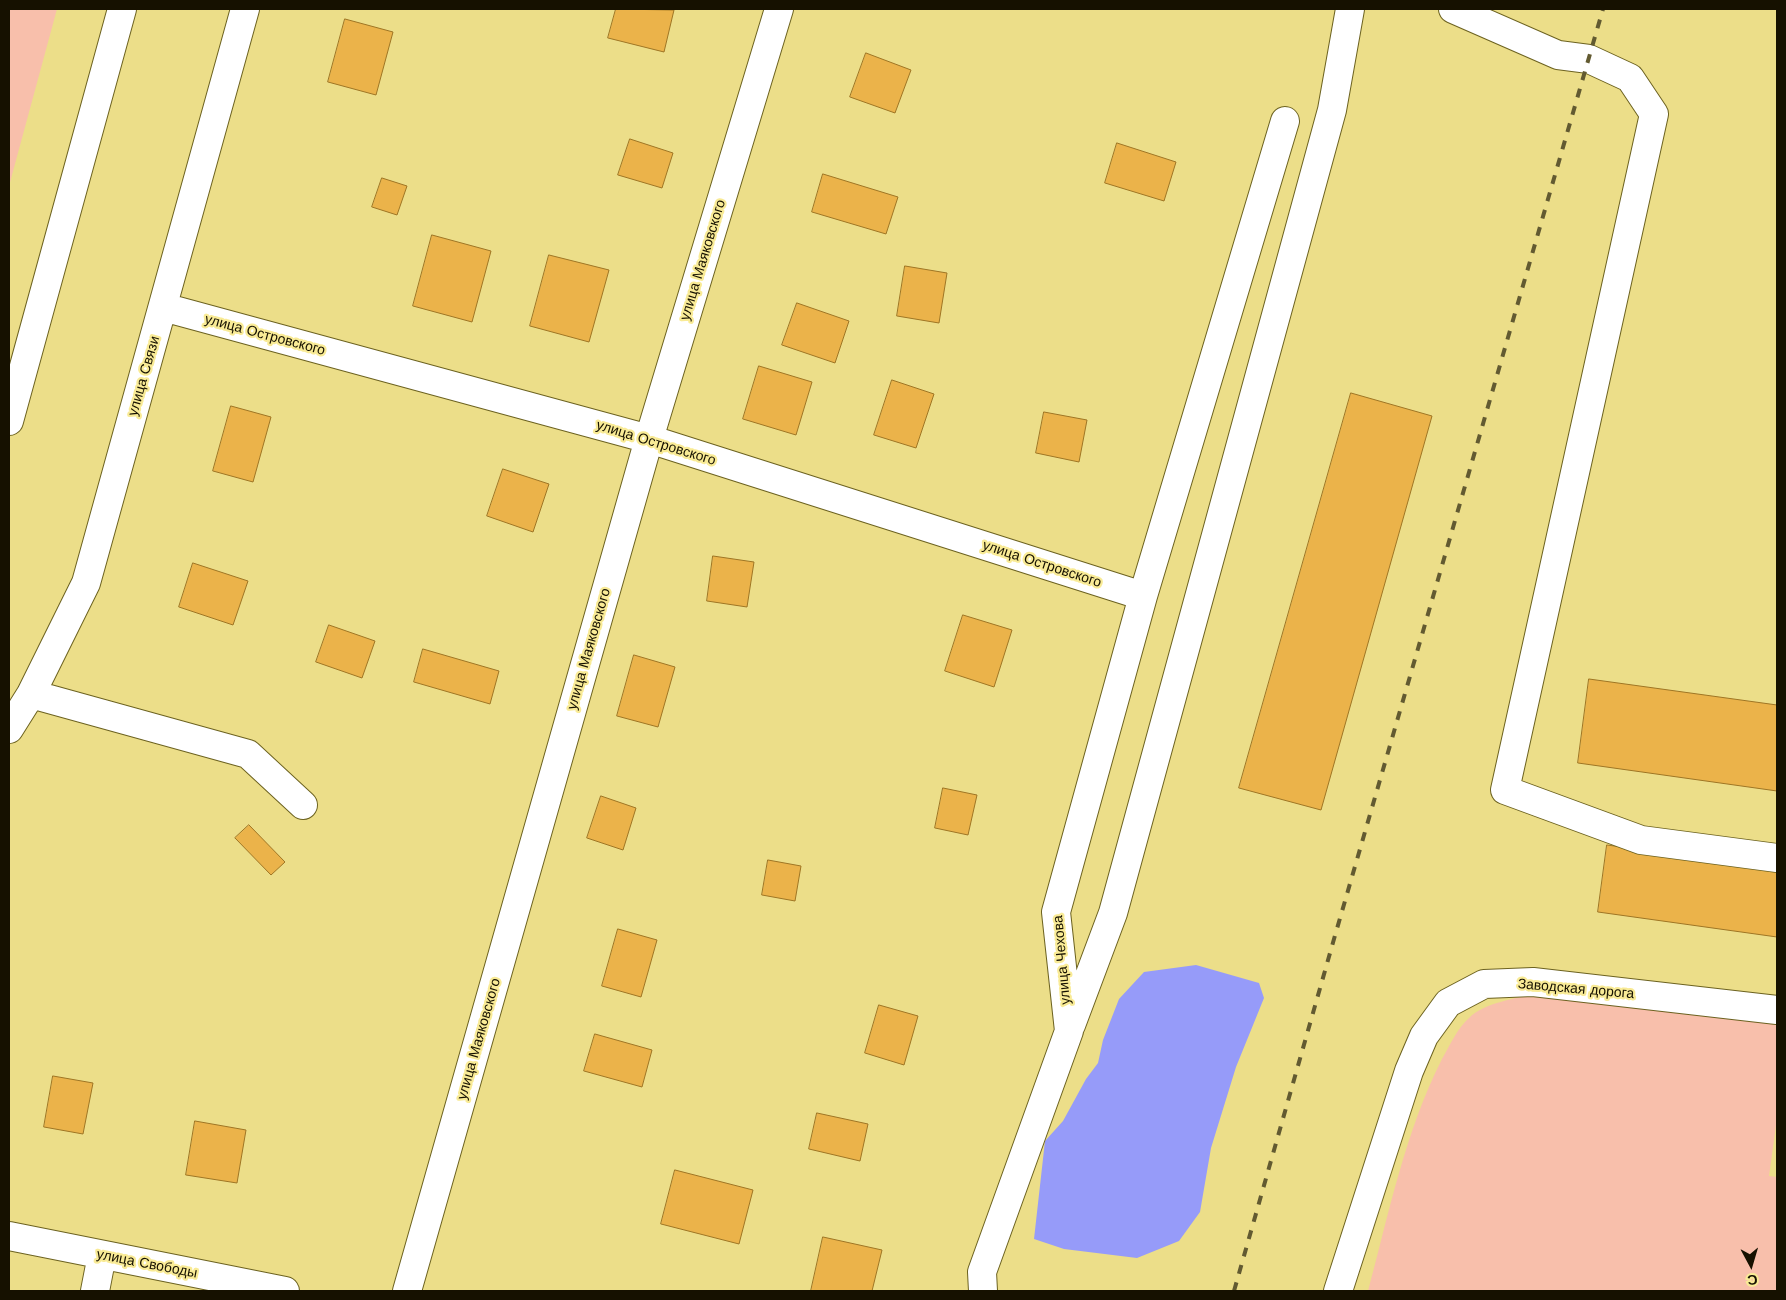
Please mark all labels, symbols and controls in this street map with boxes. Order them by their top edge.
street label: улица Маяковского [677,198,729,322]
street label: улица Островского [203,311,327,359]
street label: улица Связи [125,334,163,418]
street label: улица Островского [594,417,718,469]
street label: улица Островского [980,537,1104,591]
street label: улица Маяковского [564,586,614,712]
street label: улица Чехова [1050,915,1074,1005]
street label: улица Маяковского [454,976,504,1102]
street label: Заводская дорога [1517,976,1635,1002]
north arrow [1726,1240,1776,1290]
street label: улица Свободы [95,1246,199,1282]
text: С [1747,1271,1758,1288]

